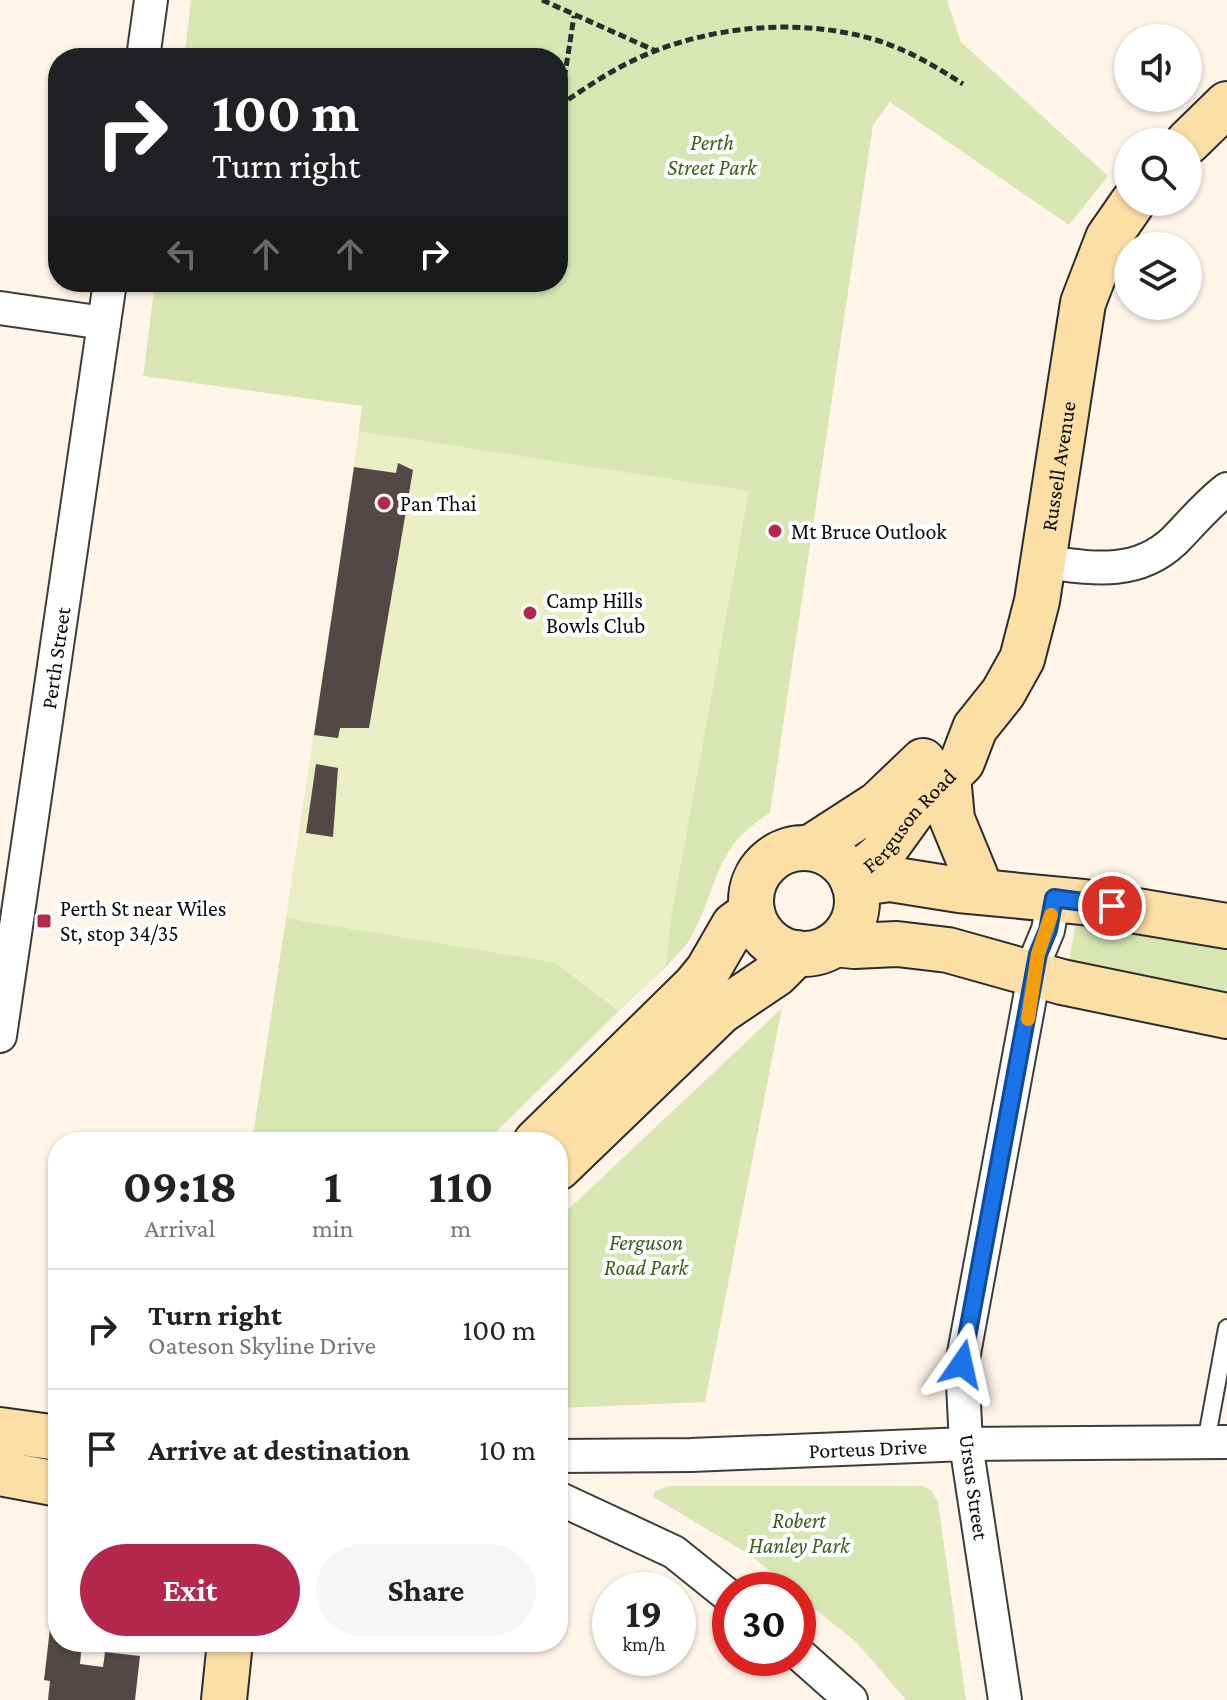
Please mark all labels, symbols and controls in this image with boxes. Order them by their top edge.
map controls [1114,24,1202,320]
button: sound [1114,24,1202,112]
icon: right [80,80,184,184]
text: 100 m [212,81,359,143]
button: search [1114,128,1202,216]
park label: Perth Street Park [667,130,758,180]
text: Turn right [212,146,360,186]
icon: left [160,232,204,276]
icon: ahead [244,232,288,276]
icon: ahead [328,232,372,276]
icon: right [412,232,456,276]
button: layers [1114,232,1202,320]
street label: Russell Avenue [1035,399,1080,533]
place label: Pan Thai [400,491,477,516]
marker: Pan Thai [375,494,393,512]
place label: Mt Bruce Outlook [791,519,947,544]
marker: Mt Bruce Outlook [766,522,784,540]
place label: Camp Hills Bowls Club [546,588,645,638]
marker: Camp Hills Bowls Club [521,604,539,622]
street label: Perth Street [35,605,75,711]
street label: Ferguson Road [857,763,961,878]
pin [1078,872,1146,940]
icon: arrive [1090,884,1134,928]
place label: Perth St near Wiles St, stop 34/35 [60,896,226,946]
marker: Perth St near Wiles St, stop 34/35 [35,912,53,930]
text: 09:18 [123,1159,237,1212]
text: 1 [324,1159,342,1212]
text: 110 [428,1159,493,1212]
text: Arrival [145,1214,215,1243]
text: min [312,1214,354,1243]
text: m [450,1214,471,1243]
park label: Ferguson Road Park [604,1230,690,1280]
text: Turn right [148,1298,282,1331]
icon: right [80,1307,124,1351]
text: 100 m [462,1313,536,1346]
position arrow [920,1322,1004,1406]
text: Oateson Skyline Drive [148,1331,376,1360]
icon: arrive [80,1427,124,1471]
text: Arrive at destination [148,1433,410,1466]
text: 10 m [479,1433,536,1466]
street label: Porteus Drive [808,1433,928,1463]
street label: Ursus Street [954,1433,994,1542]
park label: Robert Hanley Park [748,1508,851,1558]
button: Exit [80,1544,300,1636]
button: Share [316,1544,536,1636]
speed limit sign: 30 [712,1572,816,1676]
text: 19 [626,1591,662,1636]
text: km/h [622,1633,666,1655]

